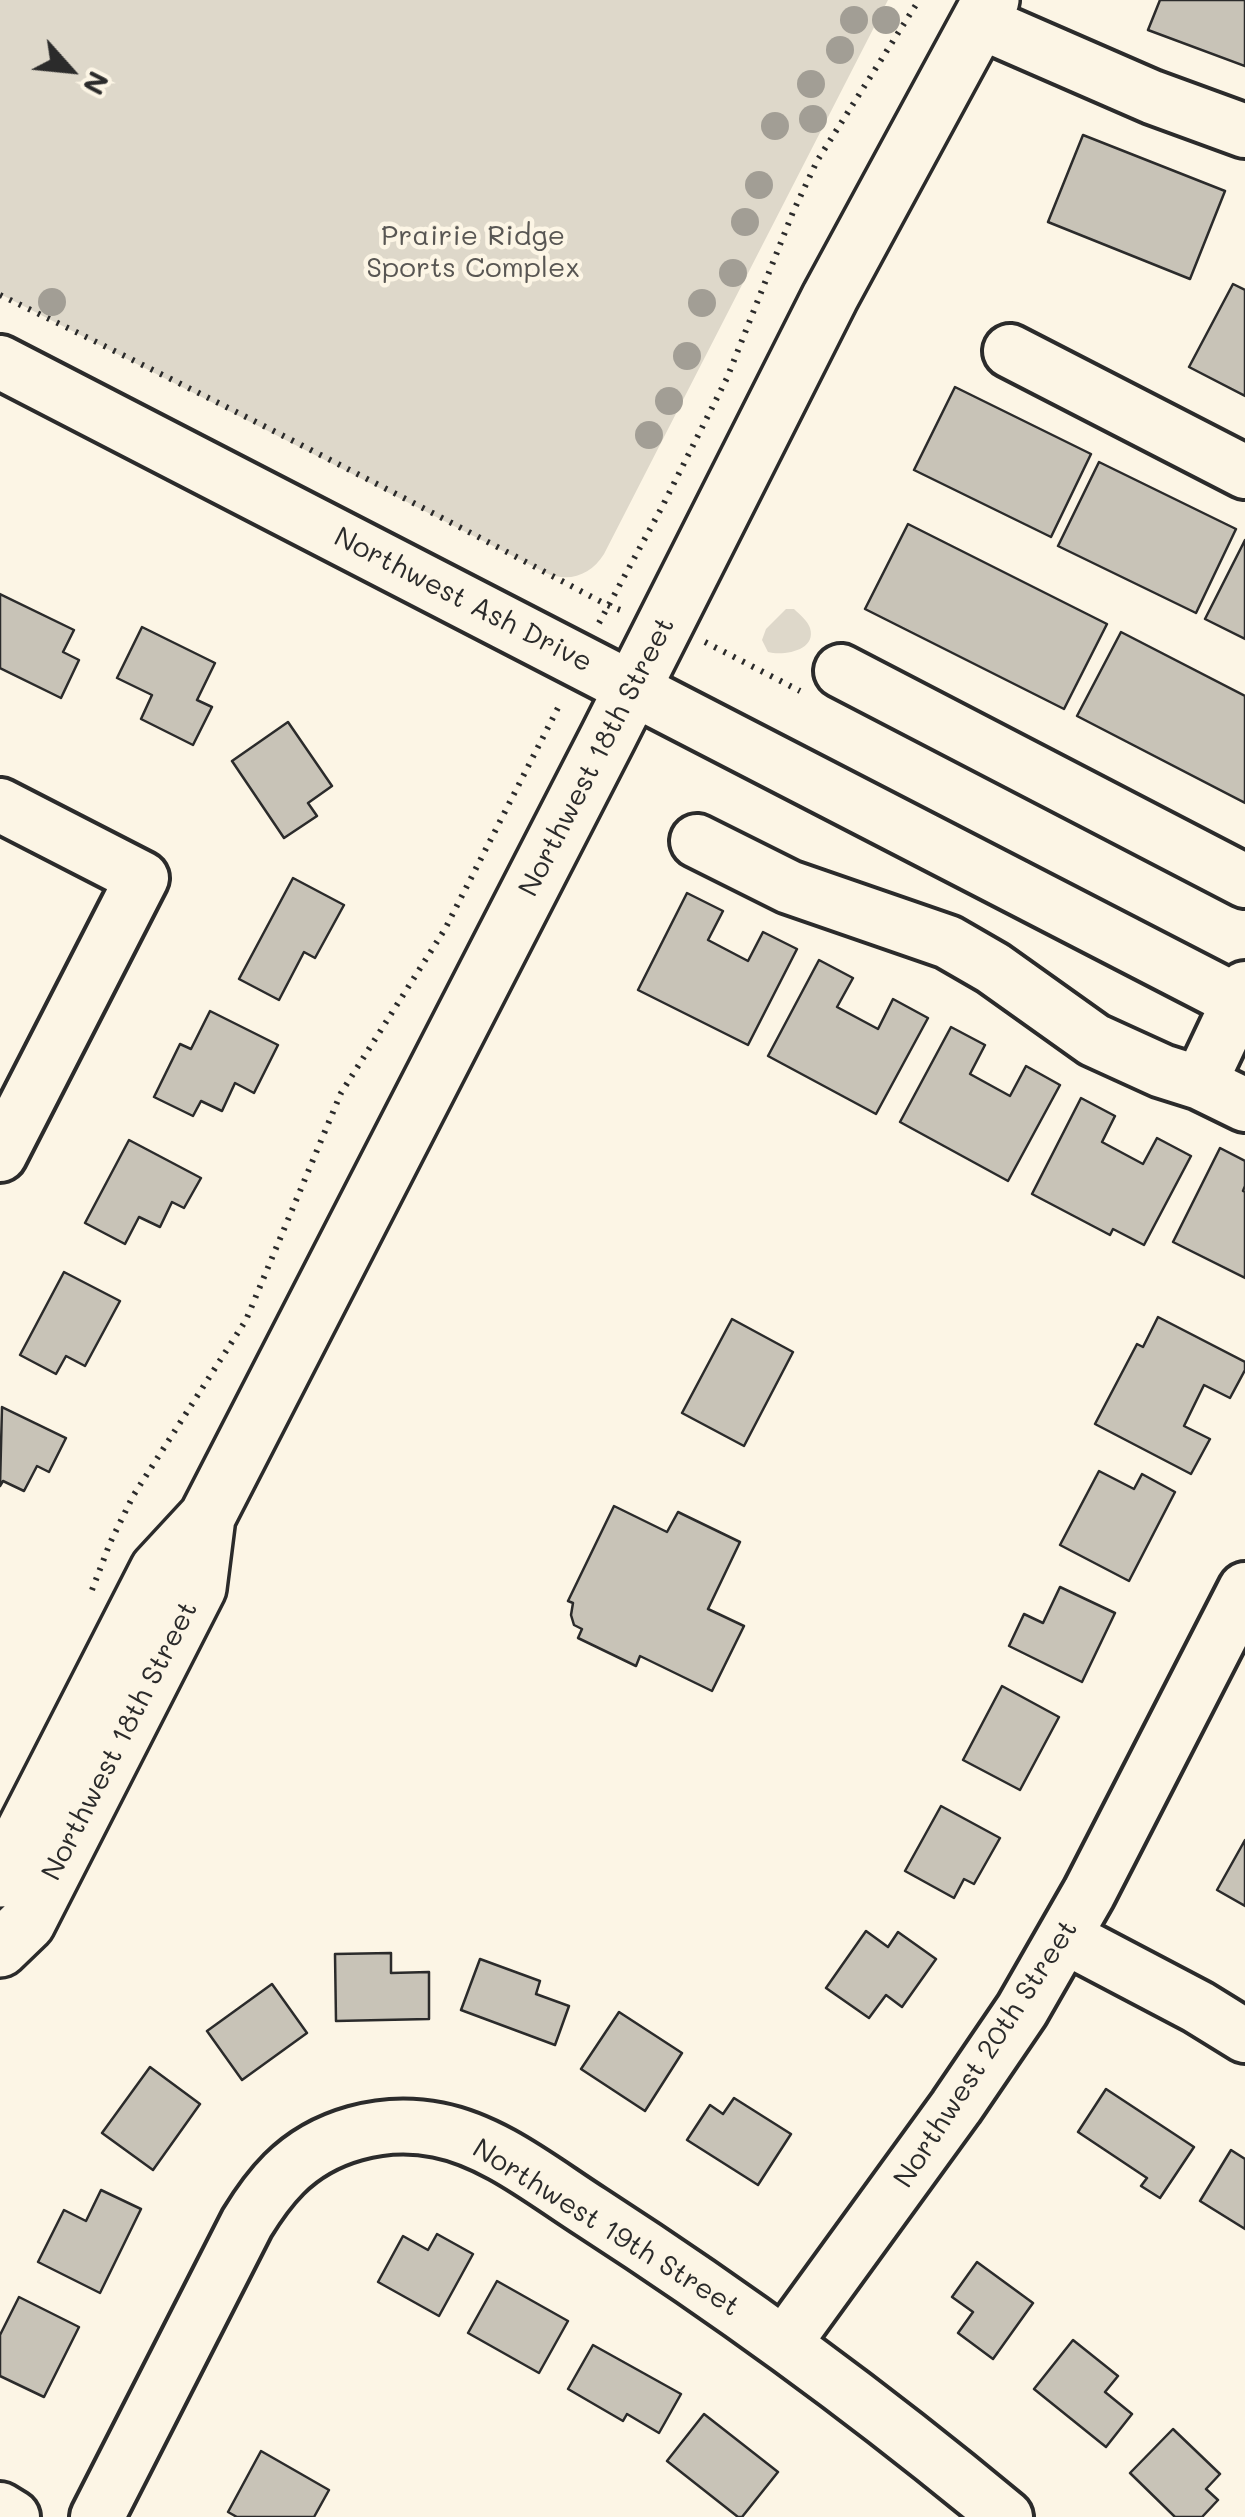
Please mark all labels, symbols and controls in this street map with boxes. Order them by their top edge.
north arrow [20,20,120,120]
text: N [76,66,118,101]
park label: Prairie Ridge Sports Complex [366,219,580,285]
street label: Northwest Ash Drive [328,520,598,680]
street label: Northwest 18th Street [512,612,682,902]
street label: Northwest 18th Street [35,1596,205,1886]
street label: Northwest 20th Street [887,1914,1085,2194]
street label: Northwest 19th Street [466,2132,746,2324]

